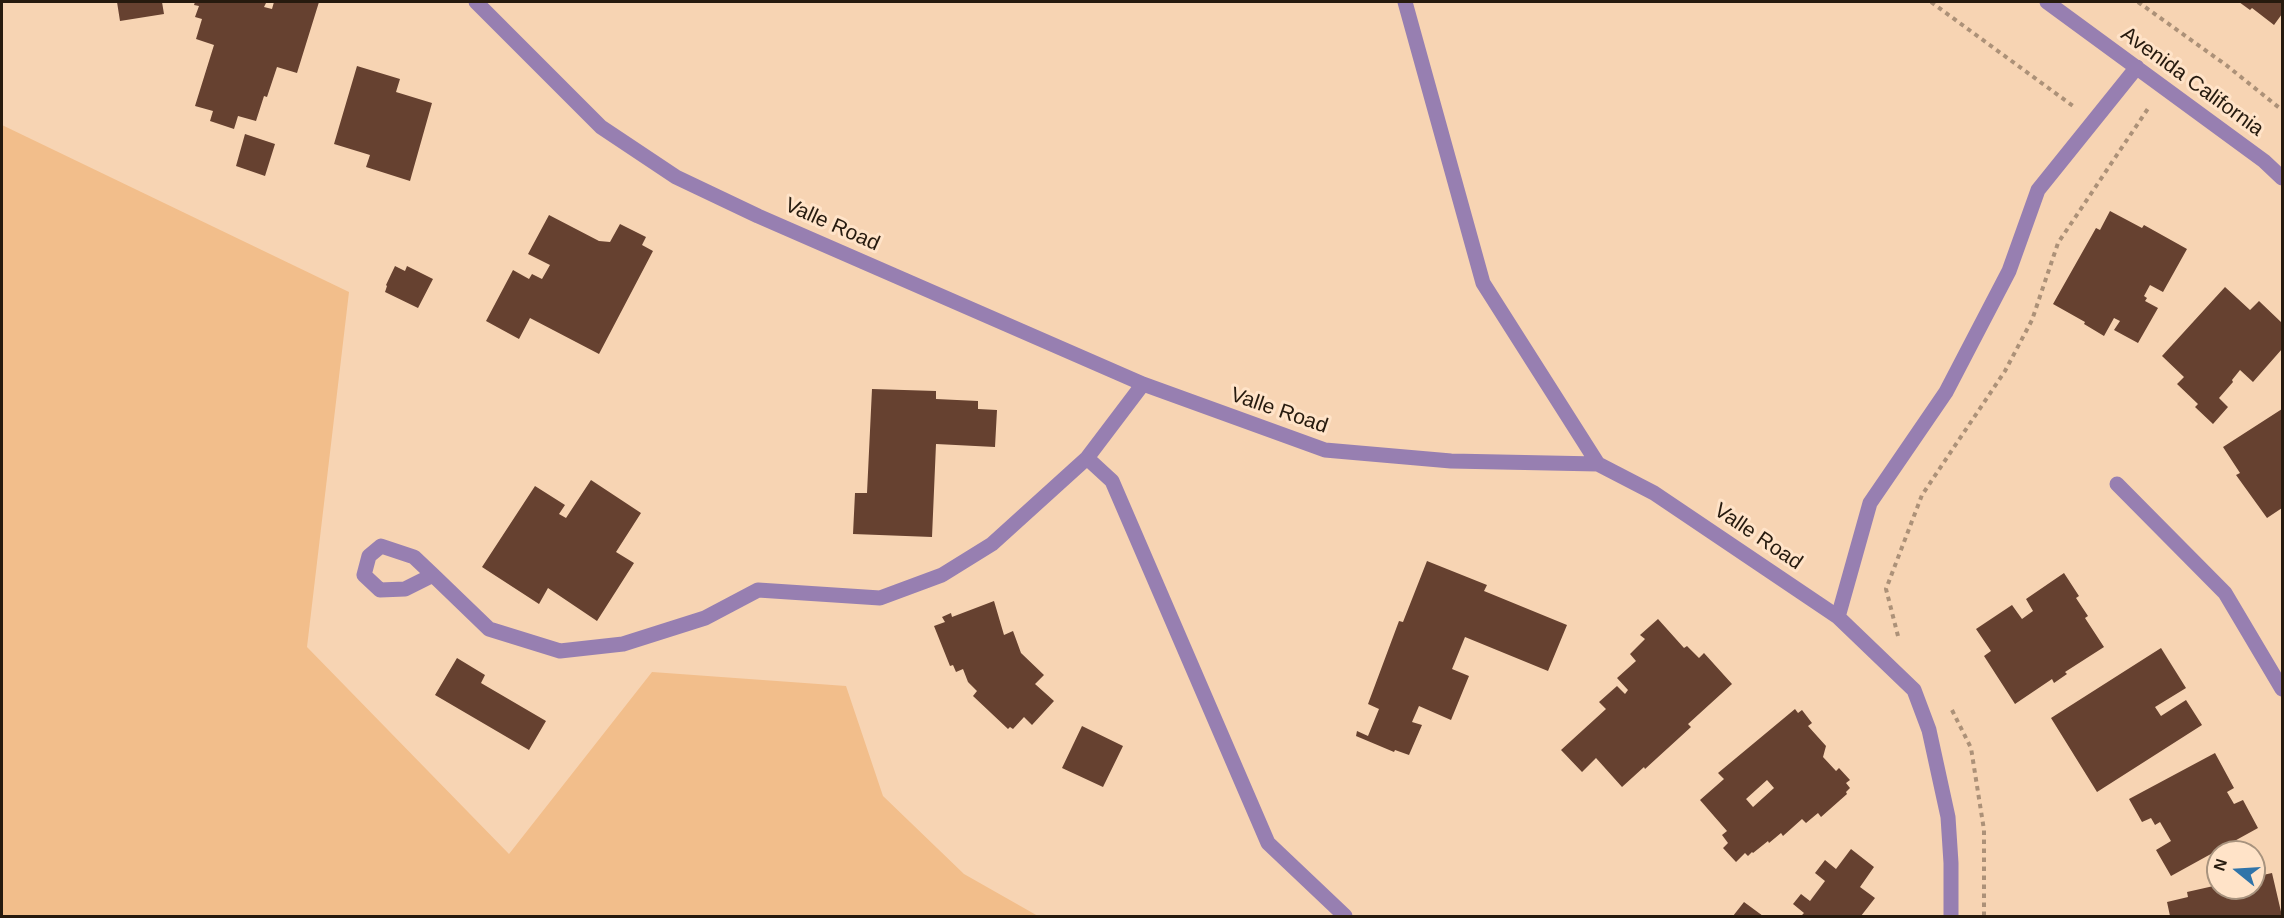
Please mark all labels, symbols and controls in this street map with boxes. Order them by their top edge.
street label: Avenida California [2116,22,2268,142]
street label: Valle Road [781,193,883,257]
street label: Valle Road [1227,383,1331,439]
street label: Valle Road [1709,498,1807,576]
north arrow [2206,840,2266,900]
text: N [2210,857,2230,873]

